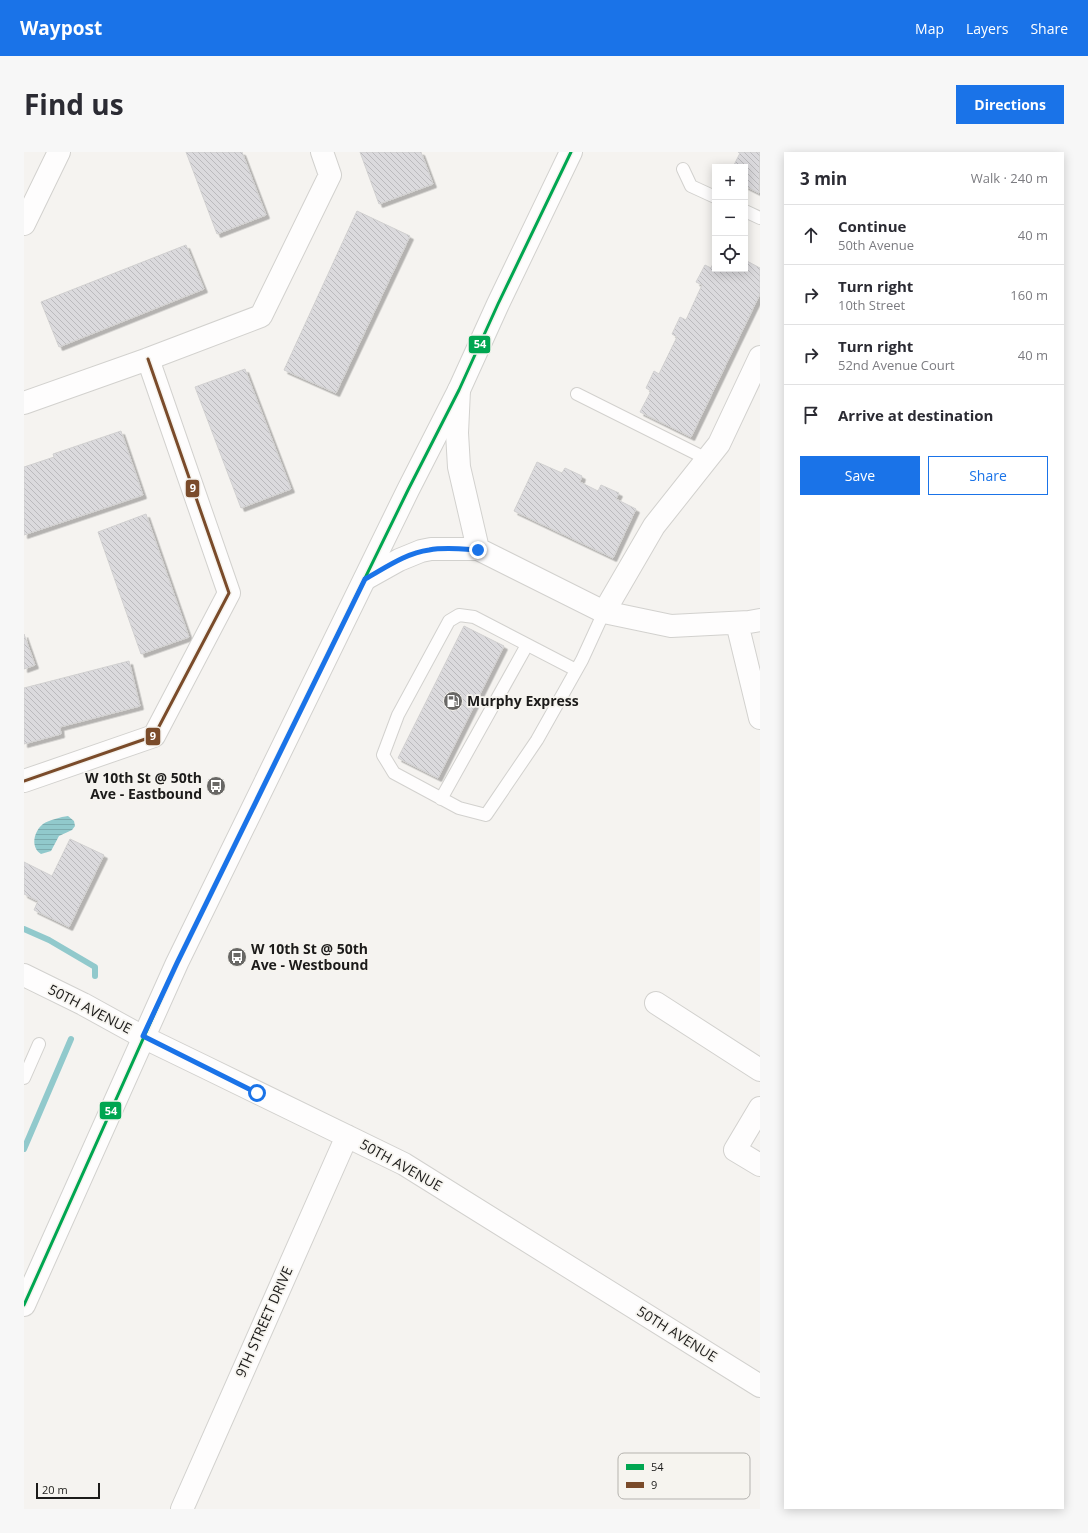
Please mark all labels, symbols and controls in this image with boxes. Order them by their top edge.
text: Waypost [20,15,102,41]
text: Map [915,19,944,38]
text: Layers [966,19,1008,38]
text: Share [1030,19,1068,38]
text: Find us [24,85,124,123]
button: Directions [956,85,1064,124]
map controls [712,164,748,272]
button: + [712,164,748,200]
text: 3 min [800,167,847,190]
text: Walk · 240 m [971,169,1048,187]
button: − [712,200,748,236]
text: Continue [838,216,906,236]
icon: ahead [800,224,822,246]
text: 40 m [1018,226,1048,244]
button: locate [712,236,748,272]
text: 50th Avenue [838,236,914,254]
text: Turn right [838,276,913,296]
icon: right [800,284,822,306]
text: 160 m [1010,286,1048,304]
text: 10th Street [838,296,905,314]
line badge: 54 [468,335,491,354]
text: 54 [474,336,487,351]
text: Turn right [838,336,913,356]
icon: right [800,344,822,366]
text: 40 m [1018,346,1048,364]
text: 52nd Avenue Court [838,356,955,374]
icon: arrive [800,404,822,426]
text: Arrive at destination [838,405,993,425]
button: Save [800,456,920,495]
button: Share [928,456,1048,495]
line badge: 9 [185,479,200,498]
text: 9 [190,480,196,495]
route end [469,541,487,559]
fuel station icon: Murphy Express [442,690,464,712]
place label: Murphy Express [467,691,579,710]
line badge: 9 [145,727,161,746]
text: 9 [150,728,156,743]
place label: W 10th St @ 50th Ave - Eastbound [85,768,202,803]
bus stop icon: W 10th St @ 50th Ave - Eastbound [205,775,227,797]
place label: W 10th St @ 50th Ave - Westbound [251,939,368,974]
bus stop icon: W 10th St @ 50th Ave - Westbound [226,946,248,968]
street label: 50TH AVENUE [45,979,135,1038]
route start [248,1084,266,1102]
line badge: 54 [99,1101,122,1120]
text: 54 [105,1103,118,1118]
street label: 50TH AVENUE [357,1134,446,1195]
street label: 9TH STREET DRIVE [231,1263,297,1380]
street label: 50TH AVENUE [634,1301,721,1366]
legend [618,1453,750,1499]
text: 54 [651,1459,664,1474]
text: 9 [651,1477,657,1492]
scale bar [36,1481,100,1500]
text: 20 m [42,1482,68,1497]

